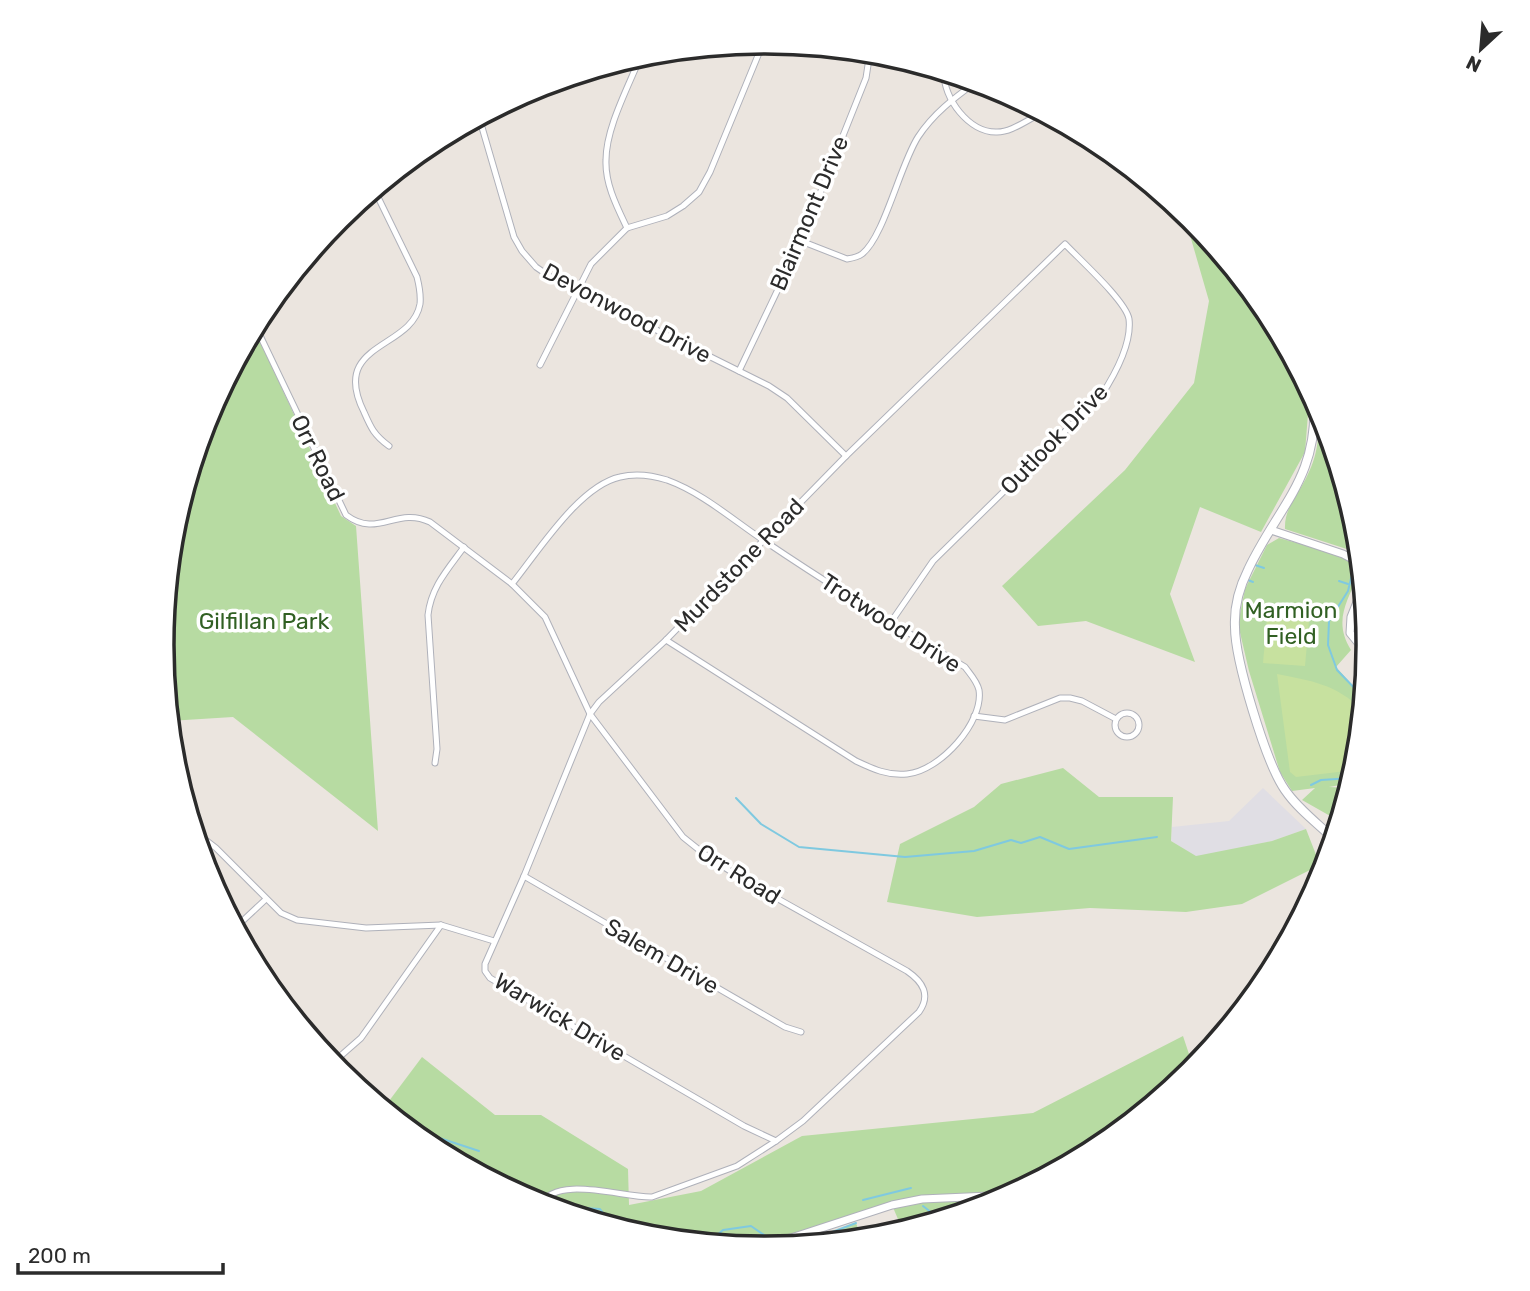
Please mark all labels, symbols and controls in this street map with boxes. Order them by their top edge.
north arrow [1446,14,1516,84]
text: N [1463,50,1485,77]
street label: Blairmont Drive [764,131,854,295]
street label: Devonwood Drive [538,257,716,369]
street label: Outlook Drive [994,378,1114,500]
street label: Orr Road [285,410,351,506]
street label: Murdstone Road [668,492,810,638]
street label: Trotwood Drive [816,567,966,679]
park label: Marmion Field [1245,596,1337,650]
park label: Gilfillan Park [199,607,329,635]
street label: Orr Road [692,838,786,910]
street label: Salem Drive [600,912,724,1000]
street label: Warwick Drive [489,967,631,1067]
scale bar [18,1232,222,1276]
text: 200 m [28,1243,91,1268]

